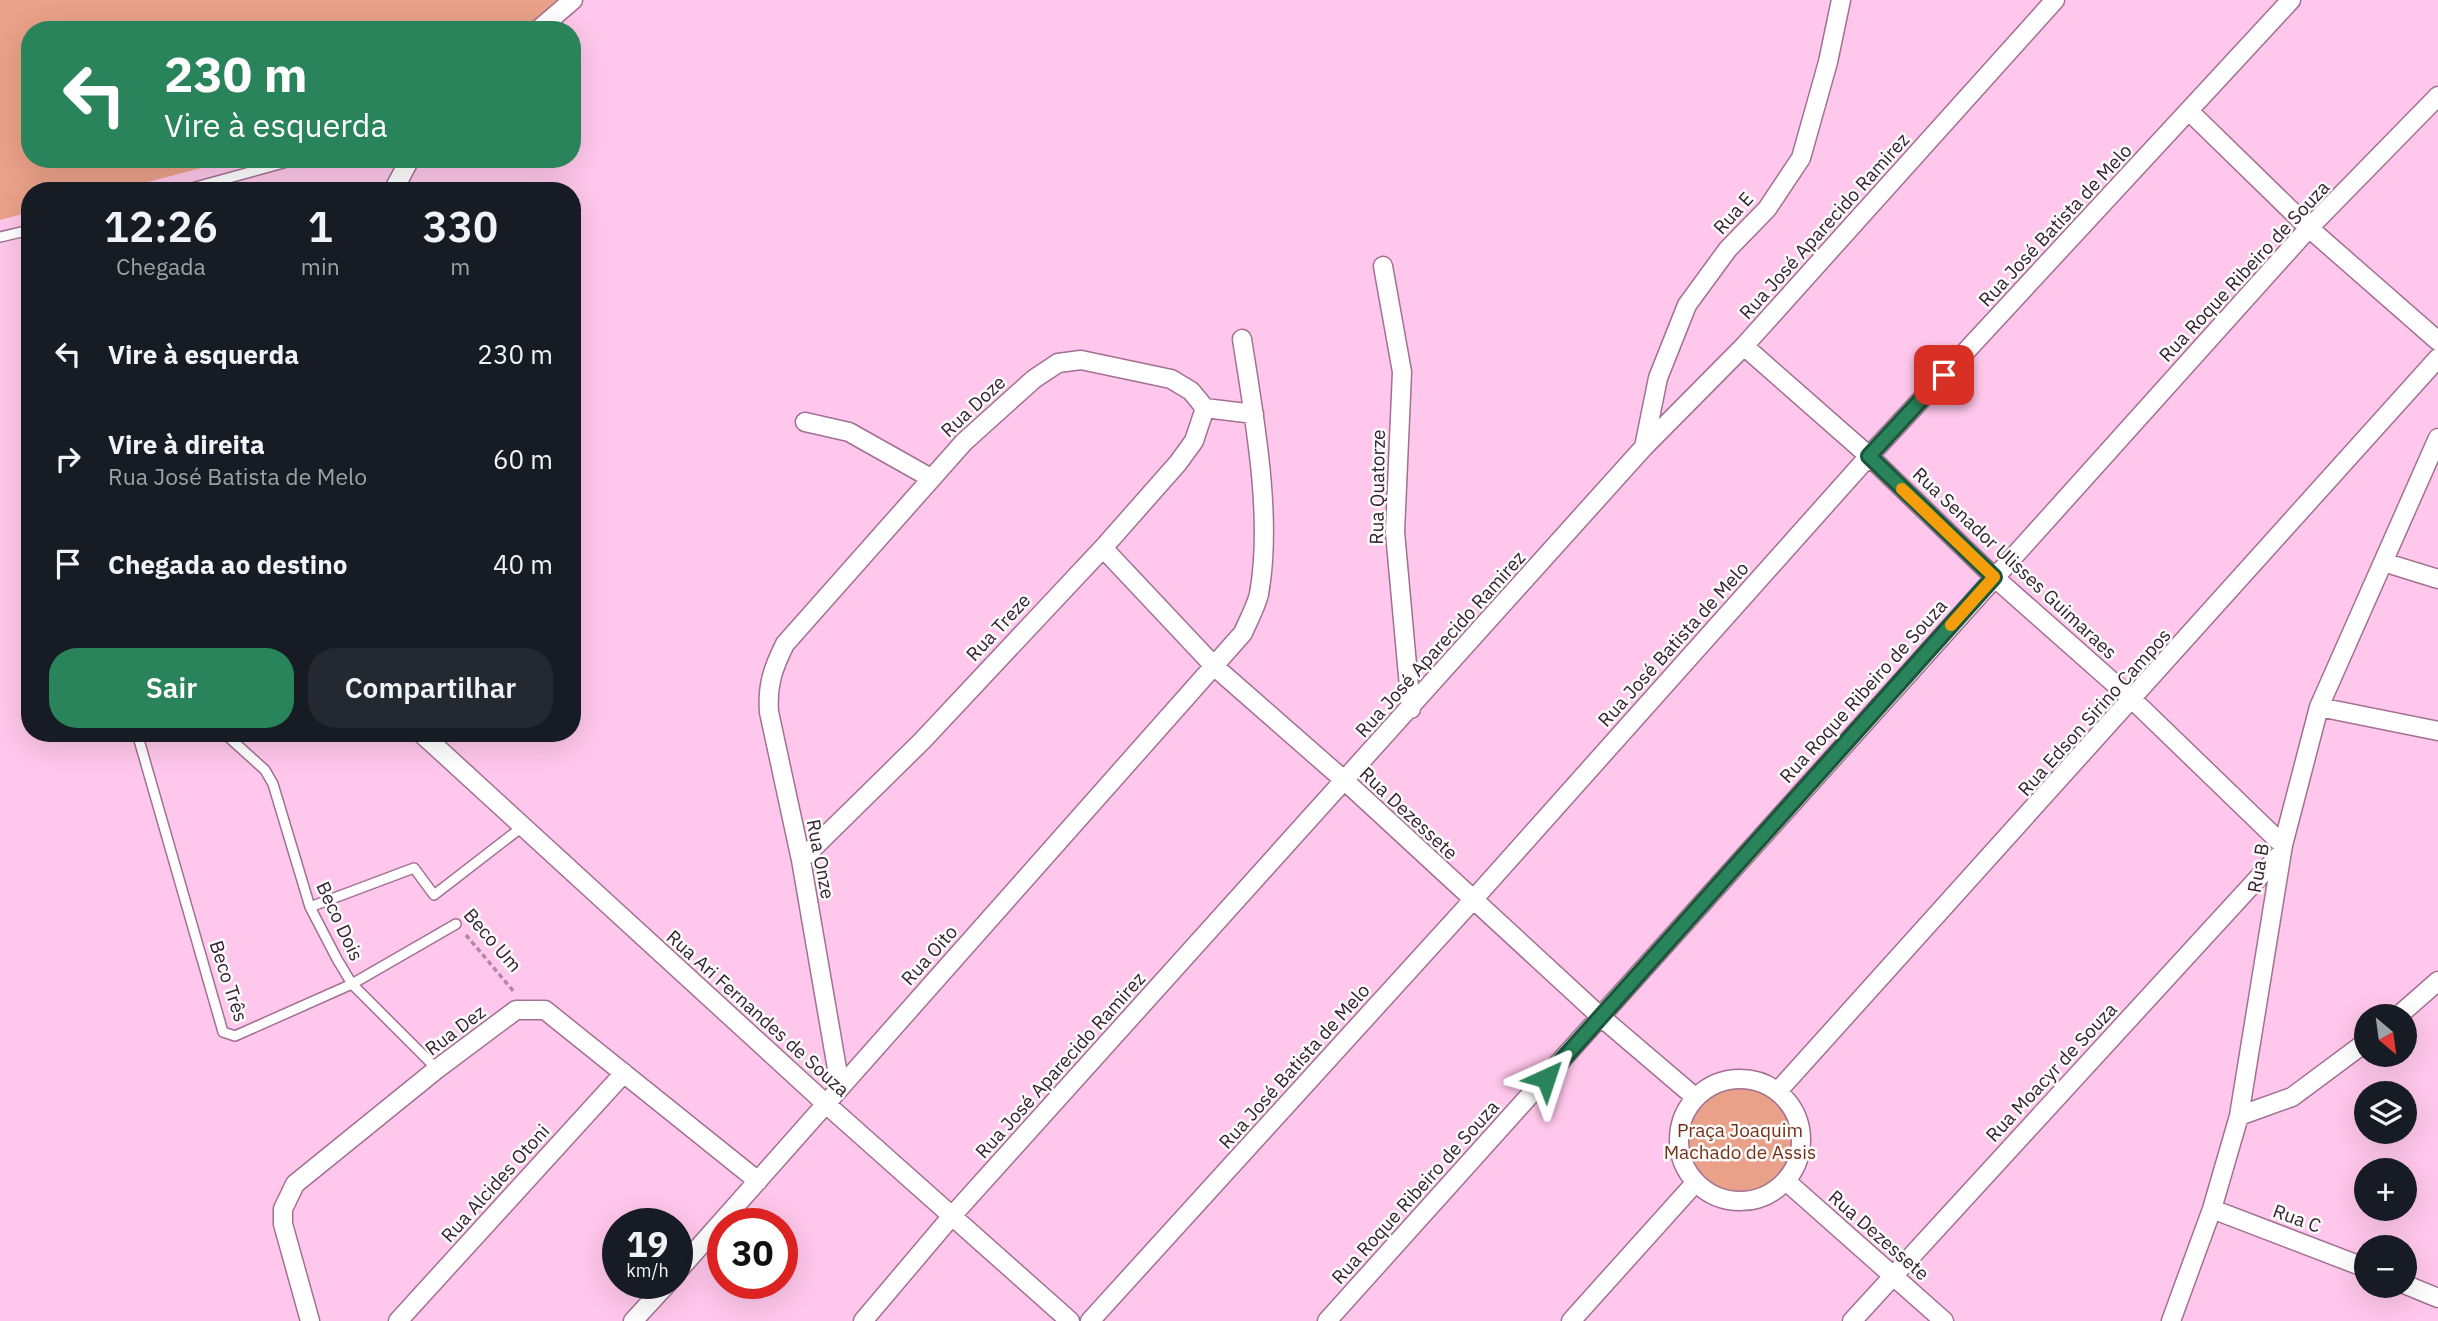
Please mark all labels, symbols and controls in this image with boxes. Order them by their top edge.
text: 230 m [164,42,308,105]
icon: left [49,49,140,140]
text: Vire à esquerda [164,104,388,146]
street label: Rua José Aparecido Ramirez [1734,128,1914,324]
street label: Rua José Batista de Melo [1973,139,2137,311]
street label: Rua Roque Ribeiro de Souza [2154,175,2334,367]
street label: Rua E [1708,187,1758,239]
text: 12:26 [104,199,218,254]
text: 1 [308,199,333,254]
text: 330 [423,199,498,254]
text: Chegada [116,251,206,281]
text: min [301,251,340,281]
text: m [450,251,470,281]
icon: left [49,335,87,373]
text: Vire à esquerda [108,337,299,371]
text: 230 m [477,337,553,371]
pin [1914,345,1974,405]
icon: arrive [1925,356,1963,394]
street label: Rua Doze [936,370,1010,442]
text: Vire à direita [108,427,265,461]
street label: Rua Quatorze [1364,429,1390,545]
icon: right [49,440,87,478]
text: 60 m [493,442,553,476]
text: Rua José Batista de Melo [108,461,367,491]
street label: Rua Senador Ulisses Guimaraes [1908,462,2122,664]
icon: arrive [49,545,87,583]
street label: Rua José Aparecido Ramirez [1350,546,1530,742]
text: Chegada ao destino [108,547,347,581]
text: 40 m [493,547,553,581]
street label: Rua José Batista de Melo [1592,556,1754,732]
street label: Rua Treze [961,588,1035,666]
street label: Rua Roque Ribeiro de Souza [1774,594,1952,788]
street label: Rua Edson Sirino Campos [2012,623,2176,801]
button: Sair [49,648,294,728]
button: Compartilhar [308,648,553,728]
street label: Rua Dezessete [1355,761,1463,865]
street label: Rua Onze [802,817,840,901]
street label: Rua B [2242,841,2274,895]
street label: Beco Dois [311,877,369,965]
street label: Beco Um [459,903,527,977]
street label: Rua Oito [896,920,962,990]
street label: Rua Ari Fernandes de Souza [662,925,854,1101]
street label: Beco Três [205,937,253,1025]
street label: Rua José Aparecido Ramirez [970,967,1150,1163]
street label: Rua José Batista de Melo [1213,978,1375,1154]
street label: Rua Moacyr de Souza [1980,997,2122,1147]
street label: Rua Dez [420,999,490,1060]
north arrow [2354,1004,2417,1068]
map controls [2354,1004,2417,1298]
position arrow [1509,1041,1583,1115]
button: layers [2354,1081,2417,1144]
street label: Rua Roque Ribeiro de Souza [1326,1095,1504,1289]
park label: Praça Joaquim Machado de Assis [1664,1118,1816,1164]
street label: Rua Alcides Otoni [436,1119,554,1247]
button: + [2354,1158,2417,1221]
street label: Rua Dezessete [1824,1185,1934,1285]
street label: Rua C [2270,1198,2324,1238]
speed limit sign: 30 [707,1208,798,1299]
text: 19 [626,1221,669,1267]
button: − [2354,1235,2417,1298]
text: km/h [626,1259,669,1282]

